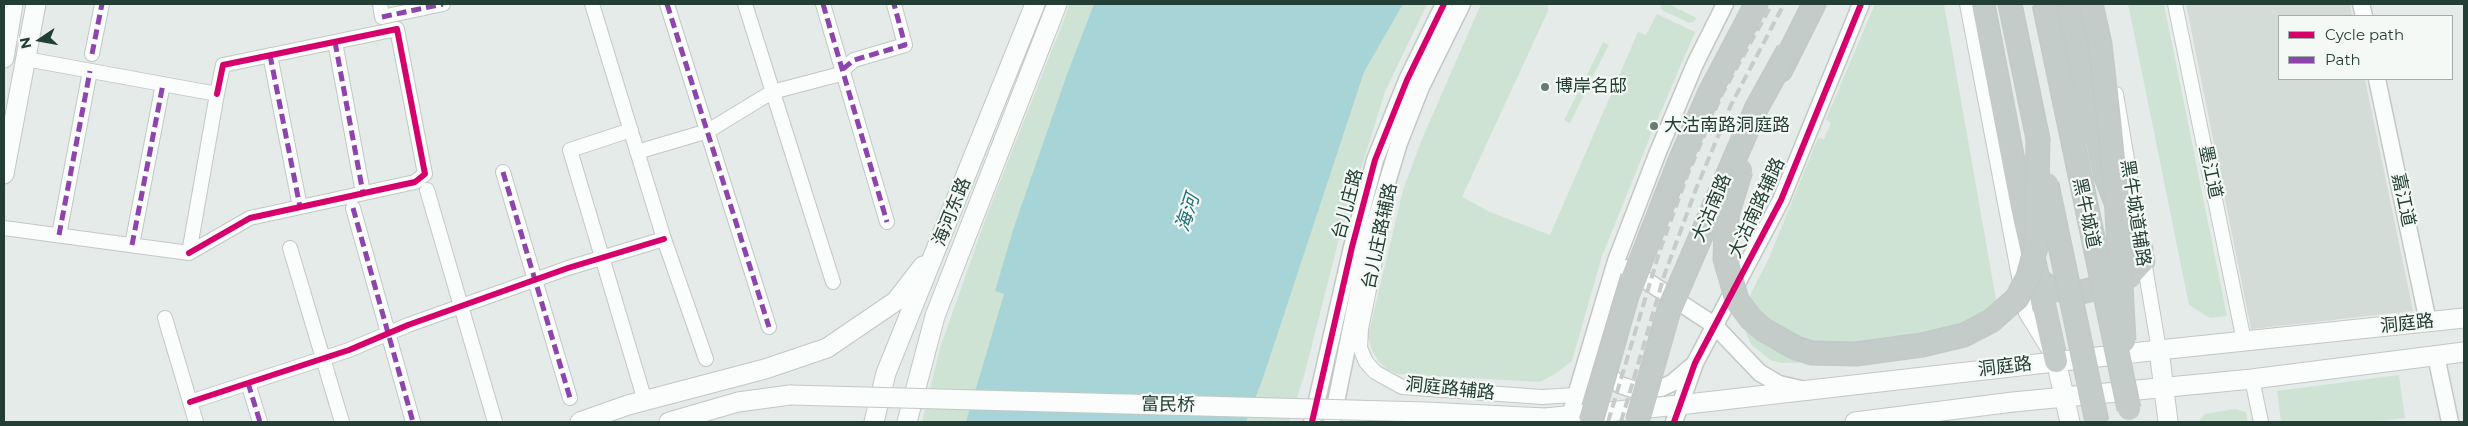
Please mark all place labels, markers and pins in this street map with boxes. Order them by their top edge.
place label: 博岸名邸 [1555,76,1627,98]
marker: 博岸名邸 [1539,81,1551,93]
place label: 大沽南路洞庭路 [1664,115,1790,137]
marker: 大沽南路洞庭路 [1648,120,1660,132]

